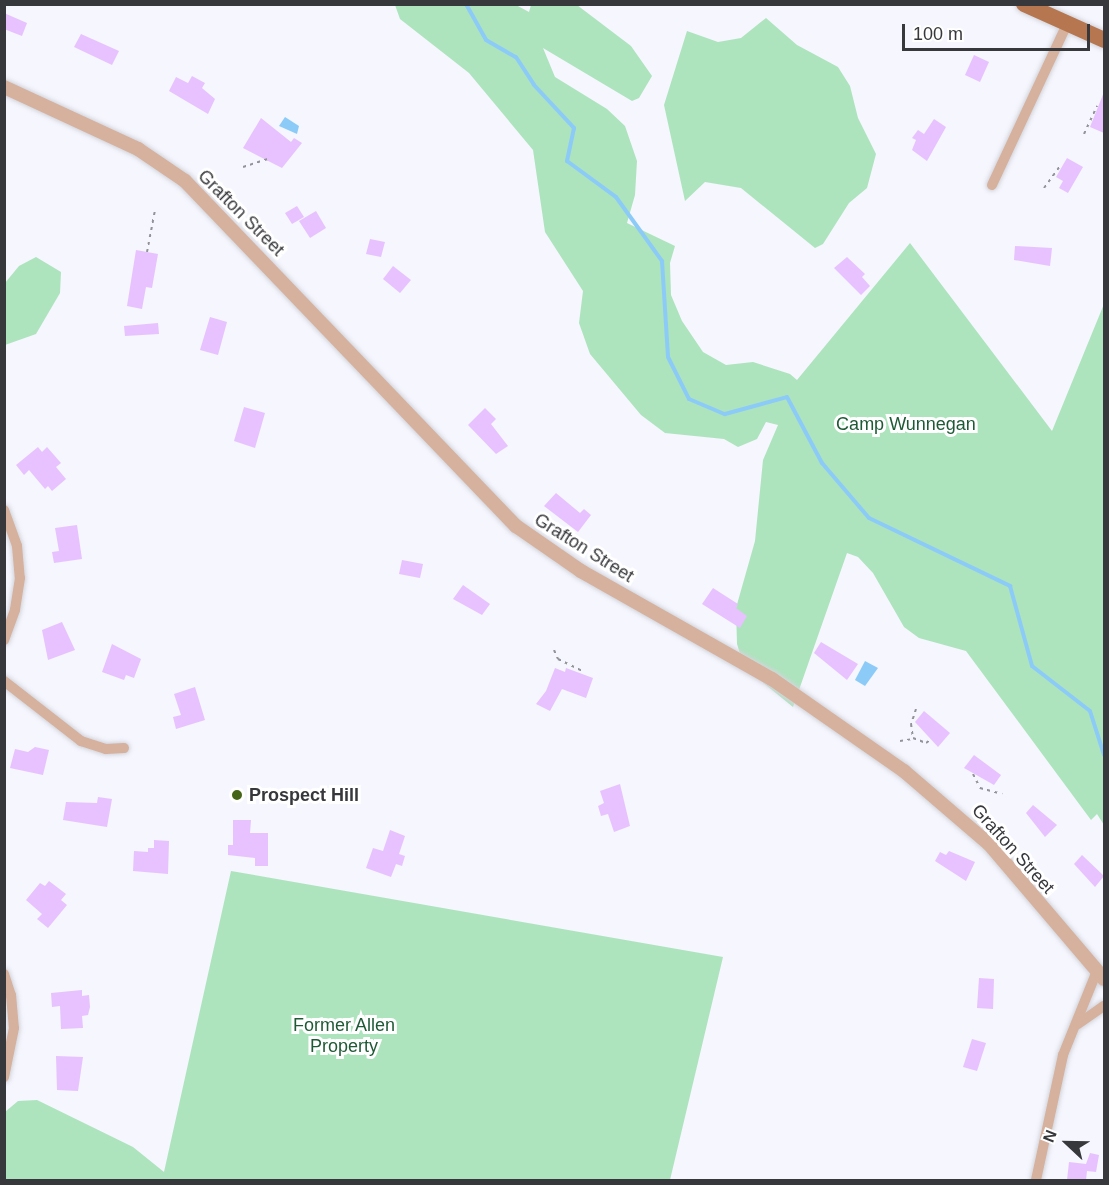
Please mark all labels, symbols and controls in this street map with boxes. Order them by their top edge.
scale bar [905,12,1092,50]
text: 100 m [913,24,963,44]
street label: Grafton Street [193,165,289,261]
park label: Camp Wunnegan [836,413,976,435]
street label: Grafton Street [530,509,638,587]
place label: Prospect Hill [249,784,359,806]
marker: Prospect Hill [230,788,244,802]
street label: Grafton Street [967,800,1059,898]
park label: Former Allen Property [292,1015,396,1058]
north arrow [1037,1113,1097,1173]
text: N [1040,1128,1060,1145]

